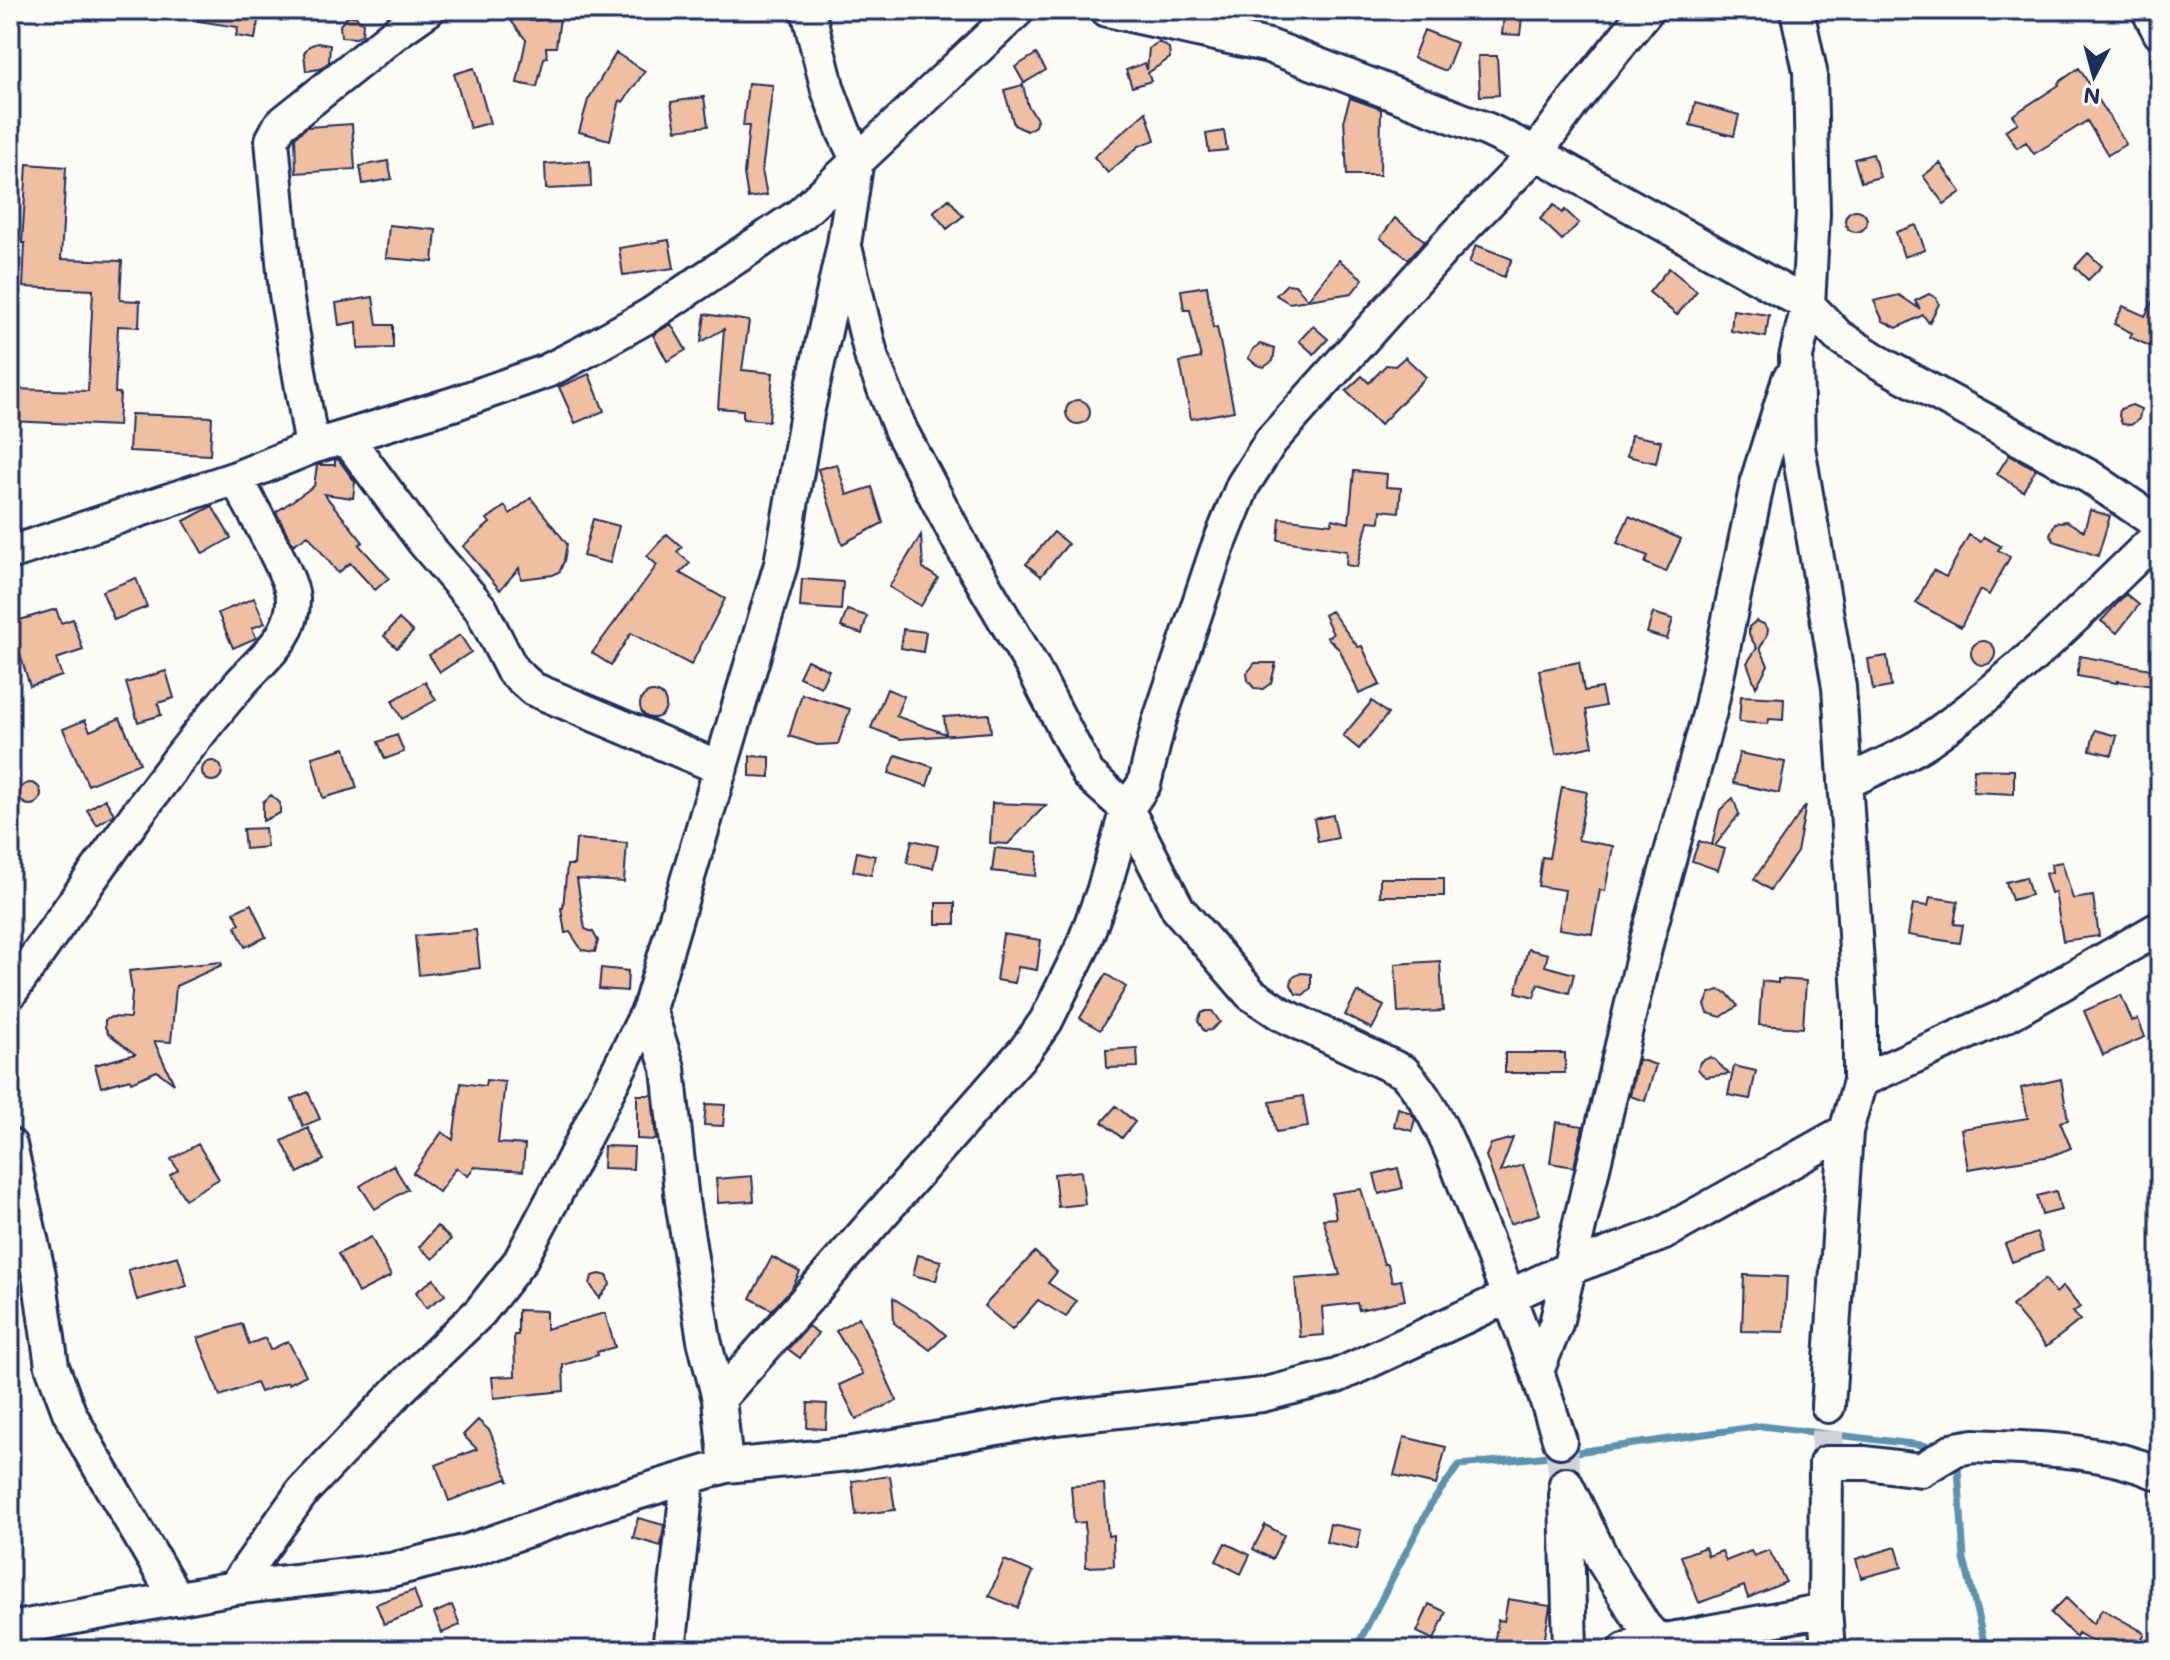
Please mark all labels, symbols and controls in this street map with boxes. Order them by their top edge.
north arrow [2054,36,2134,116]
text: N [2082,81,2102,112]

